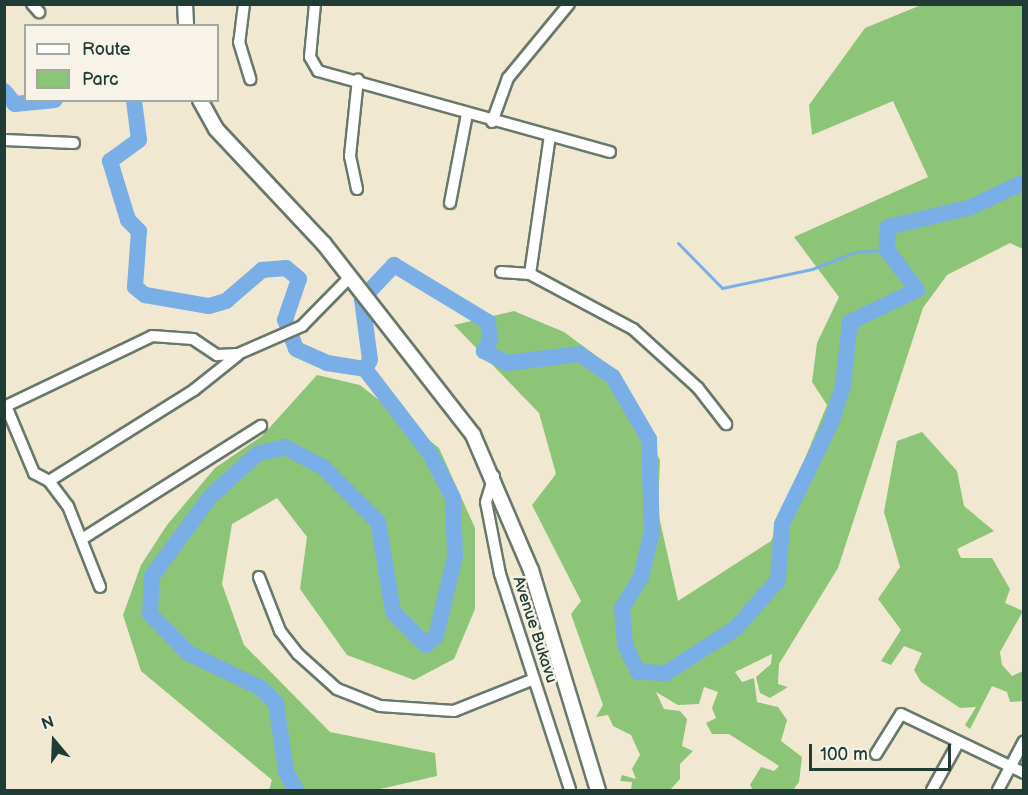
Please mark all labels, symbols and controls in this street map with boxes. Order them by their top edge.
legend [24,24,219,102]
text: Route [82,39,131,60]
text: Parc [82,69,119,90]
street label: Avenue Bukavu [508,574,560,686]
north arrow [24,711,84,771]
text: N [39,713,57,734]
scale bar [812,732,954,770]
text: 100 m [820,744,868,765]

